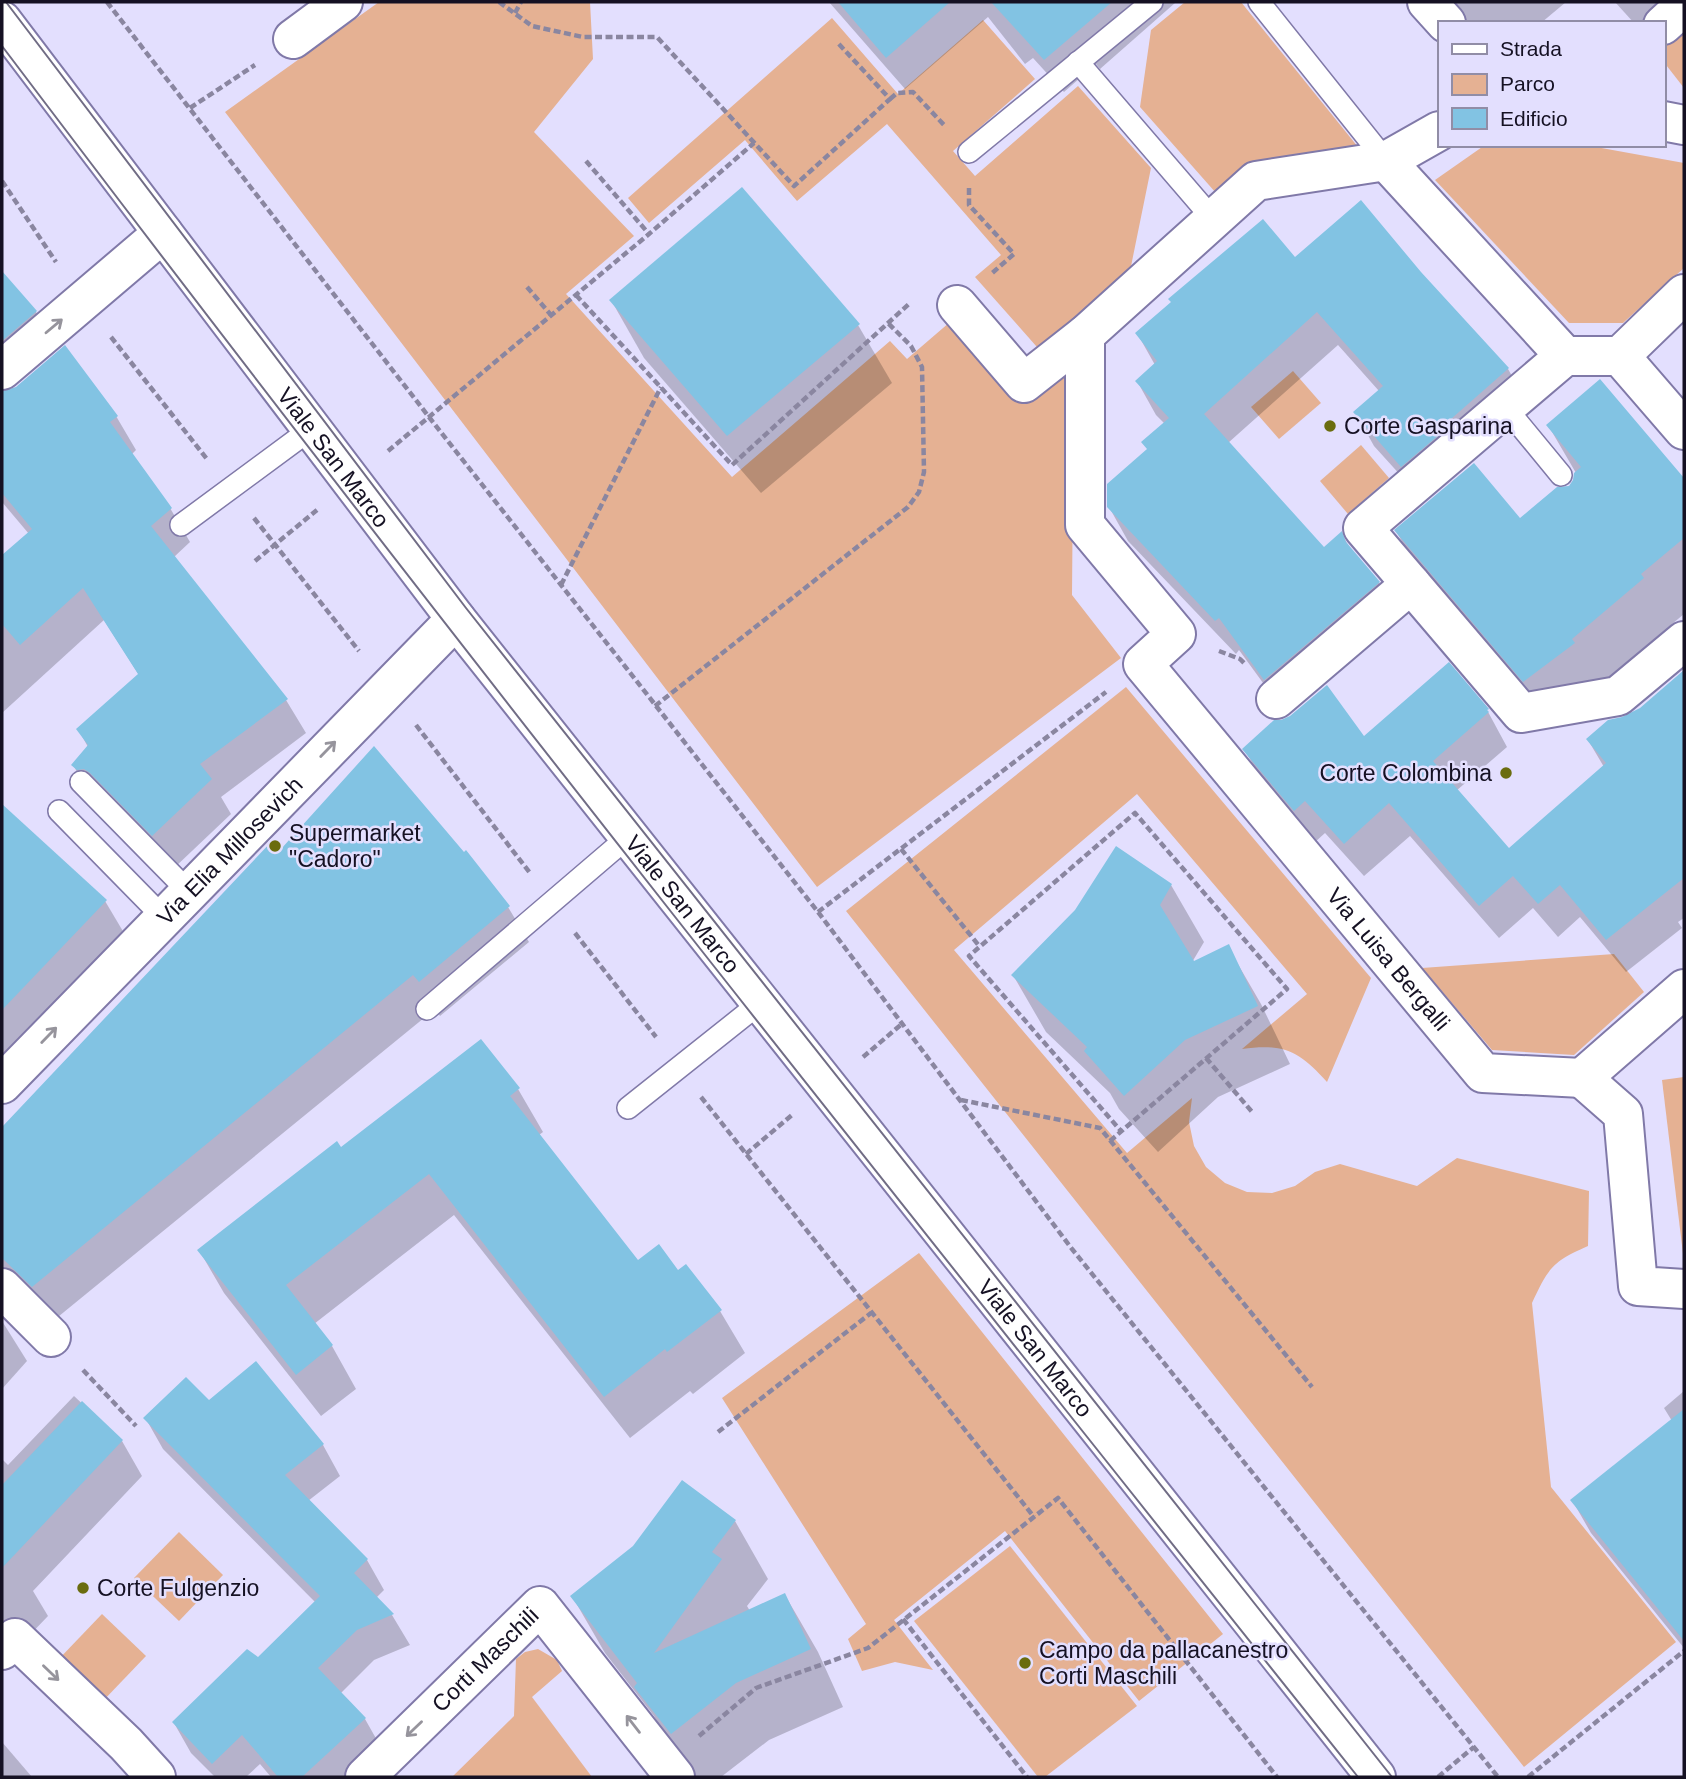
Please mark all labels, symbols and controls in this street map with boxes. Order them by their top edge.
legend [1438,21,1665,147]
text: Strada [1500,37,1562,60]
text: Parco [1500,72,1555,95]
text: Edificio [1500,107,1568,130]
one-way arrow [44,318,62,334]
street label: Viale San Marco [272,383,395,532]
place label: Corte Gasparina [1344,413,1513,439]
marker: Corte Gasparina [1322,418,1338,434]
one-way arrow [319,741,336,758]
place label: Corte Colombina [1319,760,1492,786]
marker: Corte Colombina [1498,765,1514,781]
street label: Via Elia Millosevich [152,771,308,930]
place label: Supermarket "Cadoro" [289,820,421,872]
street label: Viale San Marco [620,830,745,978]
marker: Supermarket "Cadoro" [267,838,283,854]
street label: Via Luisa Bergalli [1322,883,1455,1036]
one-way arrow [41,1027,58,1044]
street label: Viale San Marco [973,1274,1098,1422]
place label: Corte Fulgenzio [97,1575,259,1601]
marker: Corte Fulgenzio [75,1580,91,1596]
street label: Corti Maschili [427,1602,544,1717]
place label: Campo da pallacanestro Corti Maschili [1039,1637,1288,1689]
marker: Campo da pallacanestro Corti Maschili [1017,1655,1033,1671]
one-way arrow [42,1665,59,1682]
one-way arrow [625,1715,640,1733]
one-way arrow [406,1720,423,1737]

